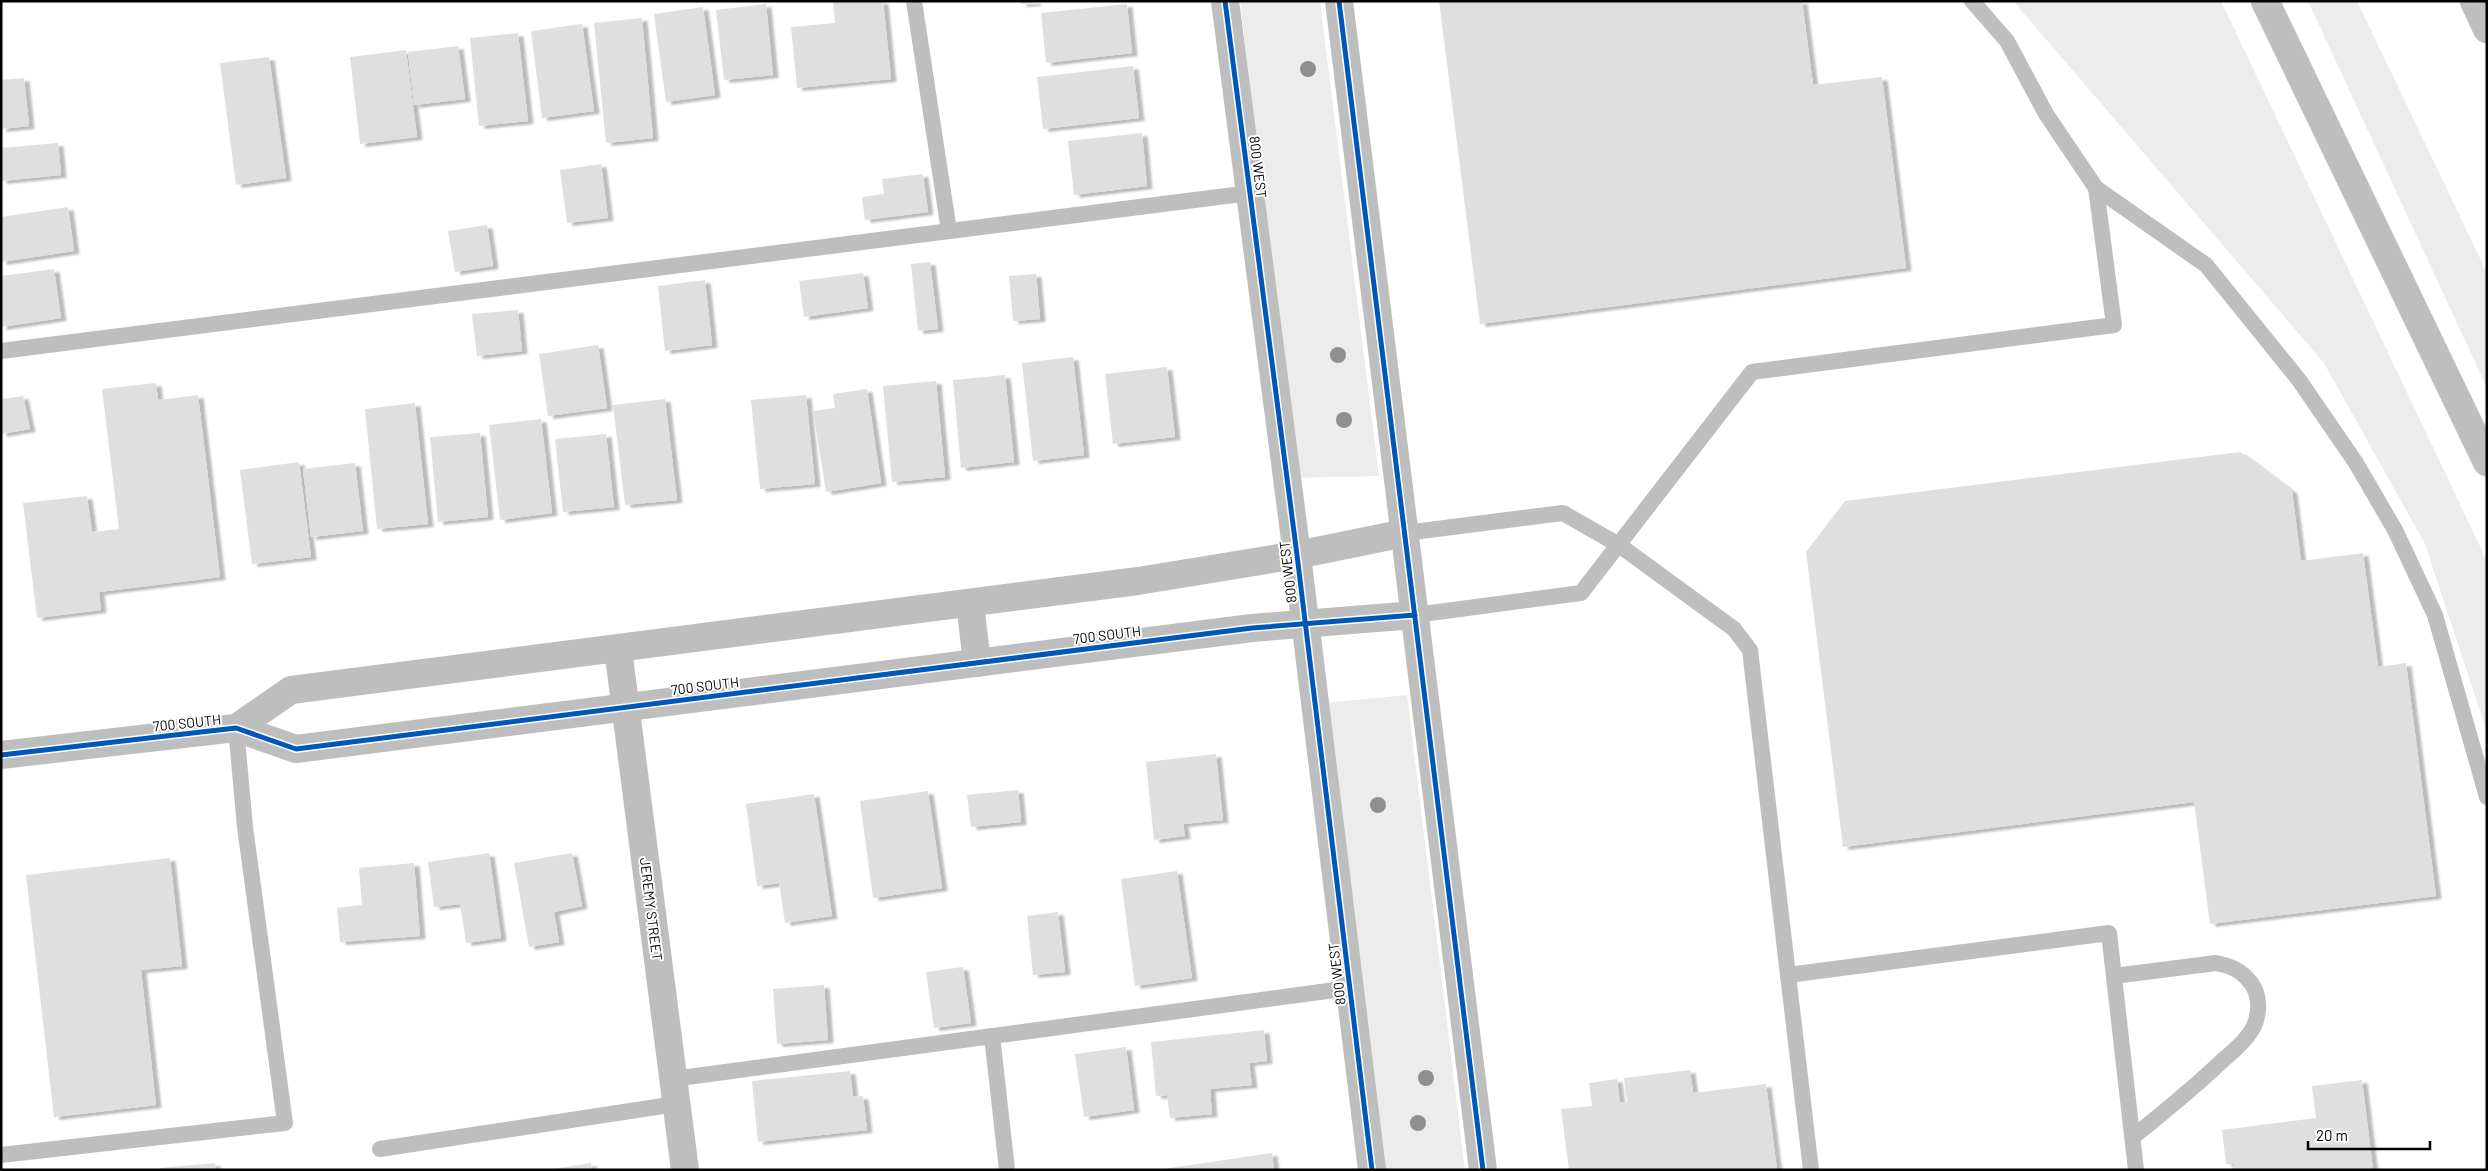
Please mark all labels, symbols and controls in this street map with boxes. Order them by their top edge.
street label: 800 WEST [1246,135,1271,199]
street label: 800 WEST [1275,540,1300,604]
street label: 700 SOUTH [1072,622,1142,647]
street label: 700 SOUTH [670,673,740,698]
street label: 700 SOUTH [152,710,222,735]
street label: JEREMY STREET [637,856,666,961]
street label: 800 WEST [1324,942,1349,1006]
scale bar [2308,1118,2430,1150]
text: 20 m [2316,1126,2348,1144]

